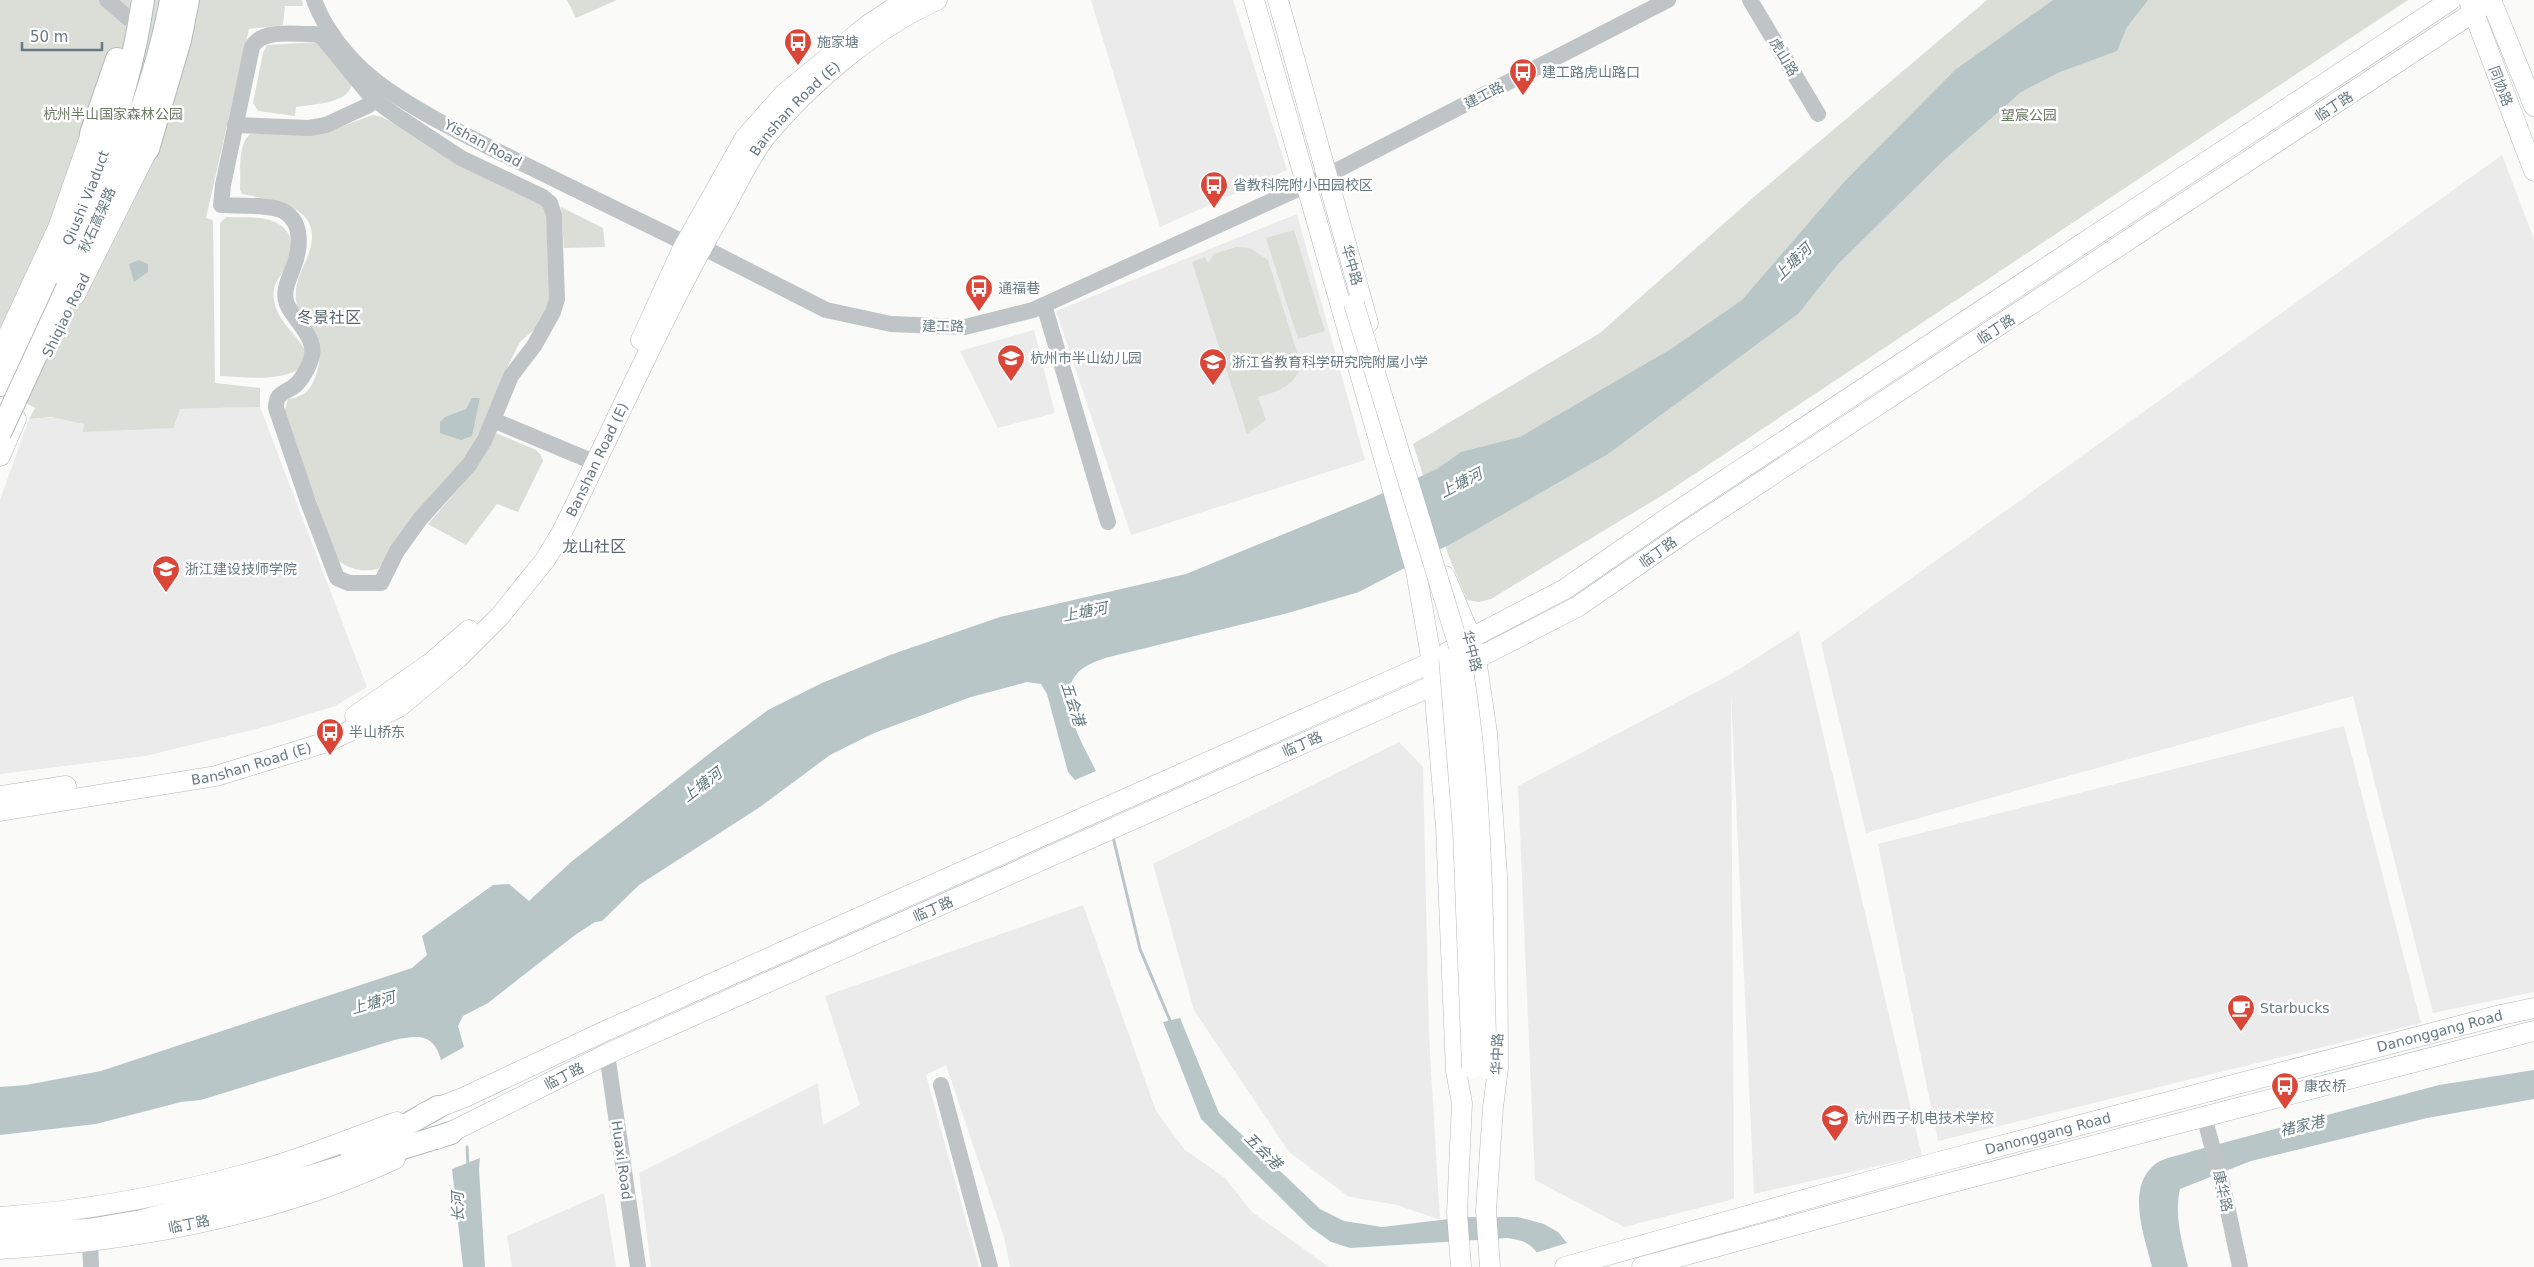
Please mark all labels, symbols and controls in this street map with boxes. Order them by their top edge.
scale bar [22,20,102,52]
bus stop icon: 施家塘 [783,27,813,66]
text: 50 m [30,28,68,46]
place label: 施家塘 [817,34,859,50]
street label: 虎山路 [1766,35,1802,79]
bus stop icon: 建工路虎山路口 [1508,57,1538,96]
street label: Banshan Road (E) [746,58,843,159]
place label: 建工路虎山路口 [1542,64,1640,80]
street label: 同协路 [2486,64,2516,108]
street label: 建工路 [1462,78,1506,112]
street label: 临丁路 [2312,88,2356,124]
park label: 杭州半山国家森林公园 [43,106,183,122]
park label: 望宸公园 [2001,107,2057,123]
street label: Yishan Road [441,115,524,170]
street label: Qiushi Viaduct [59,148,112,248]
bus stop icon: 省教科院附小田园校区 [1199,170,1229,209]
place label: 省教科院附小田园校区 [1233,177,1373,193]
street label: 秋石高架路 [75,185,119,255]
water label: 上塘河 [1771,238,1818,284]
street label: 华中路 [1339,243,1365,287]
street label: Shiqiao Road [39,271,93,359]
bus stop icon: 通福巷 [964,273,994,312]
place label: 通福巷 [998,280,1040,296]
district label: 冬景社区 [297,308,361,327]
street label: 临丁路 [1974,311,2018,347]
street label: 建工路 [922,318,964,334]
school or university icon: 杭州市半山幼儿园 [996,343,1026,382]
school or university icon: 浙江省教育科学研究院附属小学 [1198,347,1228,386]
place label: 杭州市半山幼儿园 [1030,350,1142,366]
place label: 浙江省教育科学研究院附属小学 [1232,354,1428,370]
street label: Banshan Road (E) [563,400,631,519]
water label: 上塘河 [1437,463,1488,501]
street label: 临丁路 [1636,533,1680,571]
district label: 龙山社区 [562,537,626,556]
school or university icon: 浙江建设技师学院 [151,554,181,593]
place label: 浙江建设技师学院 [185,561,297,577]
water label: 上塘河 [1061,598,1112,625]
street label: 华中路 [1459,629,1485,673]
water label: 五会港 [1057,680,1089,730]
bus stop icon: 半山桥东 [315,717,345,756]
place label: 半山桥东 [349,724,405,740]
street label: 临丁路 [1280,728,1324,760]
street label: Banshan Road (E) [190,739,313,788]
water label: 上塘河 [679,762,728,806]
street label: 临丁路 [911,893,955,925]
water label: 上塘河 [349,987,400,1018]
cafe icon: Starbucks [2226,993,2256,1032]
place label: Starbucks [2260,1000,2330,1016]
street label: Danonggang Road [2375,1007,2504,1055]
street label: 华中路 [1488,1033,1506,1075]
street label: 临丁路 [542,1059,586,1093]
bus stop icon: 康农桥 [2270,1071,2300,1110]
place label: 康农桥 [2304,1078,2346,1094]
school or university icon: 杭州西子机电技术学校 [1820,1103,1850,1142]
street label: Danonggang Road [1983,1109,2113,1158]
place label: 杭州西子机电技术学校 [1854,1110,1994,1126]
water label: 褚家港 [2278,1112,2328,1140]
street label: Huaxi Road [609,1119,635,1201]
water label: 五会港 [1241,1129,1287,1175]
street label: 康华路 [2210,1169,2236,1213]
water label: 长河 [449,1189,467,1222]
street label: 临丁路 [167,1212,211,1236]

